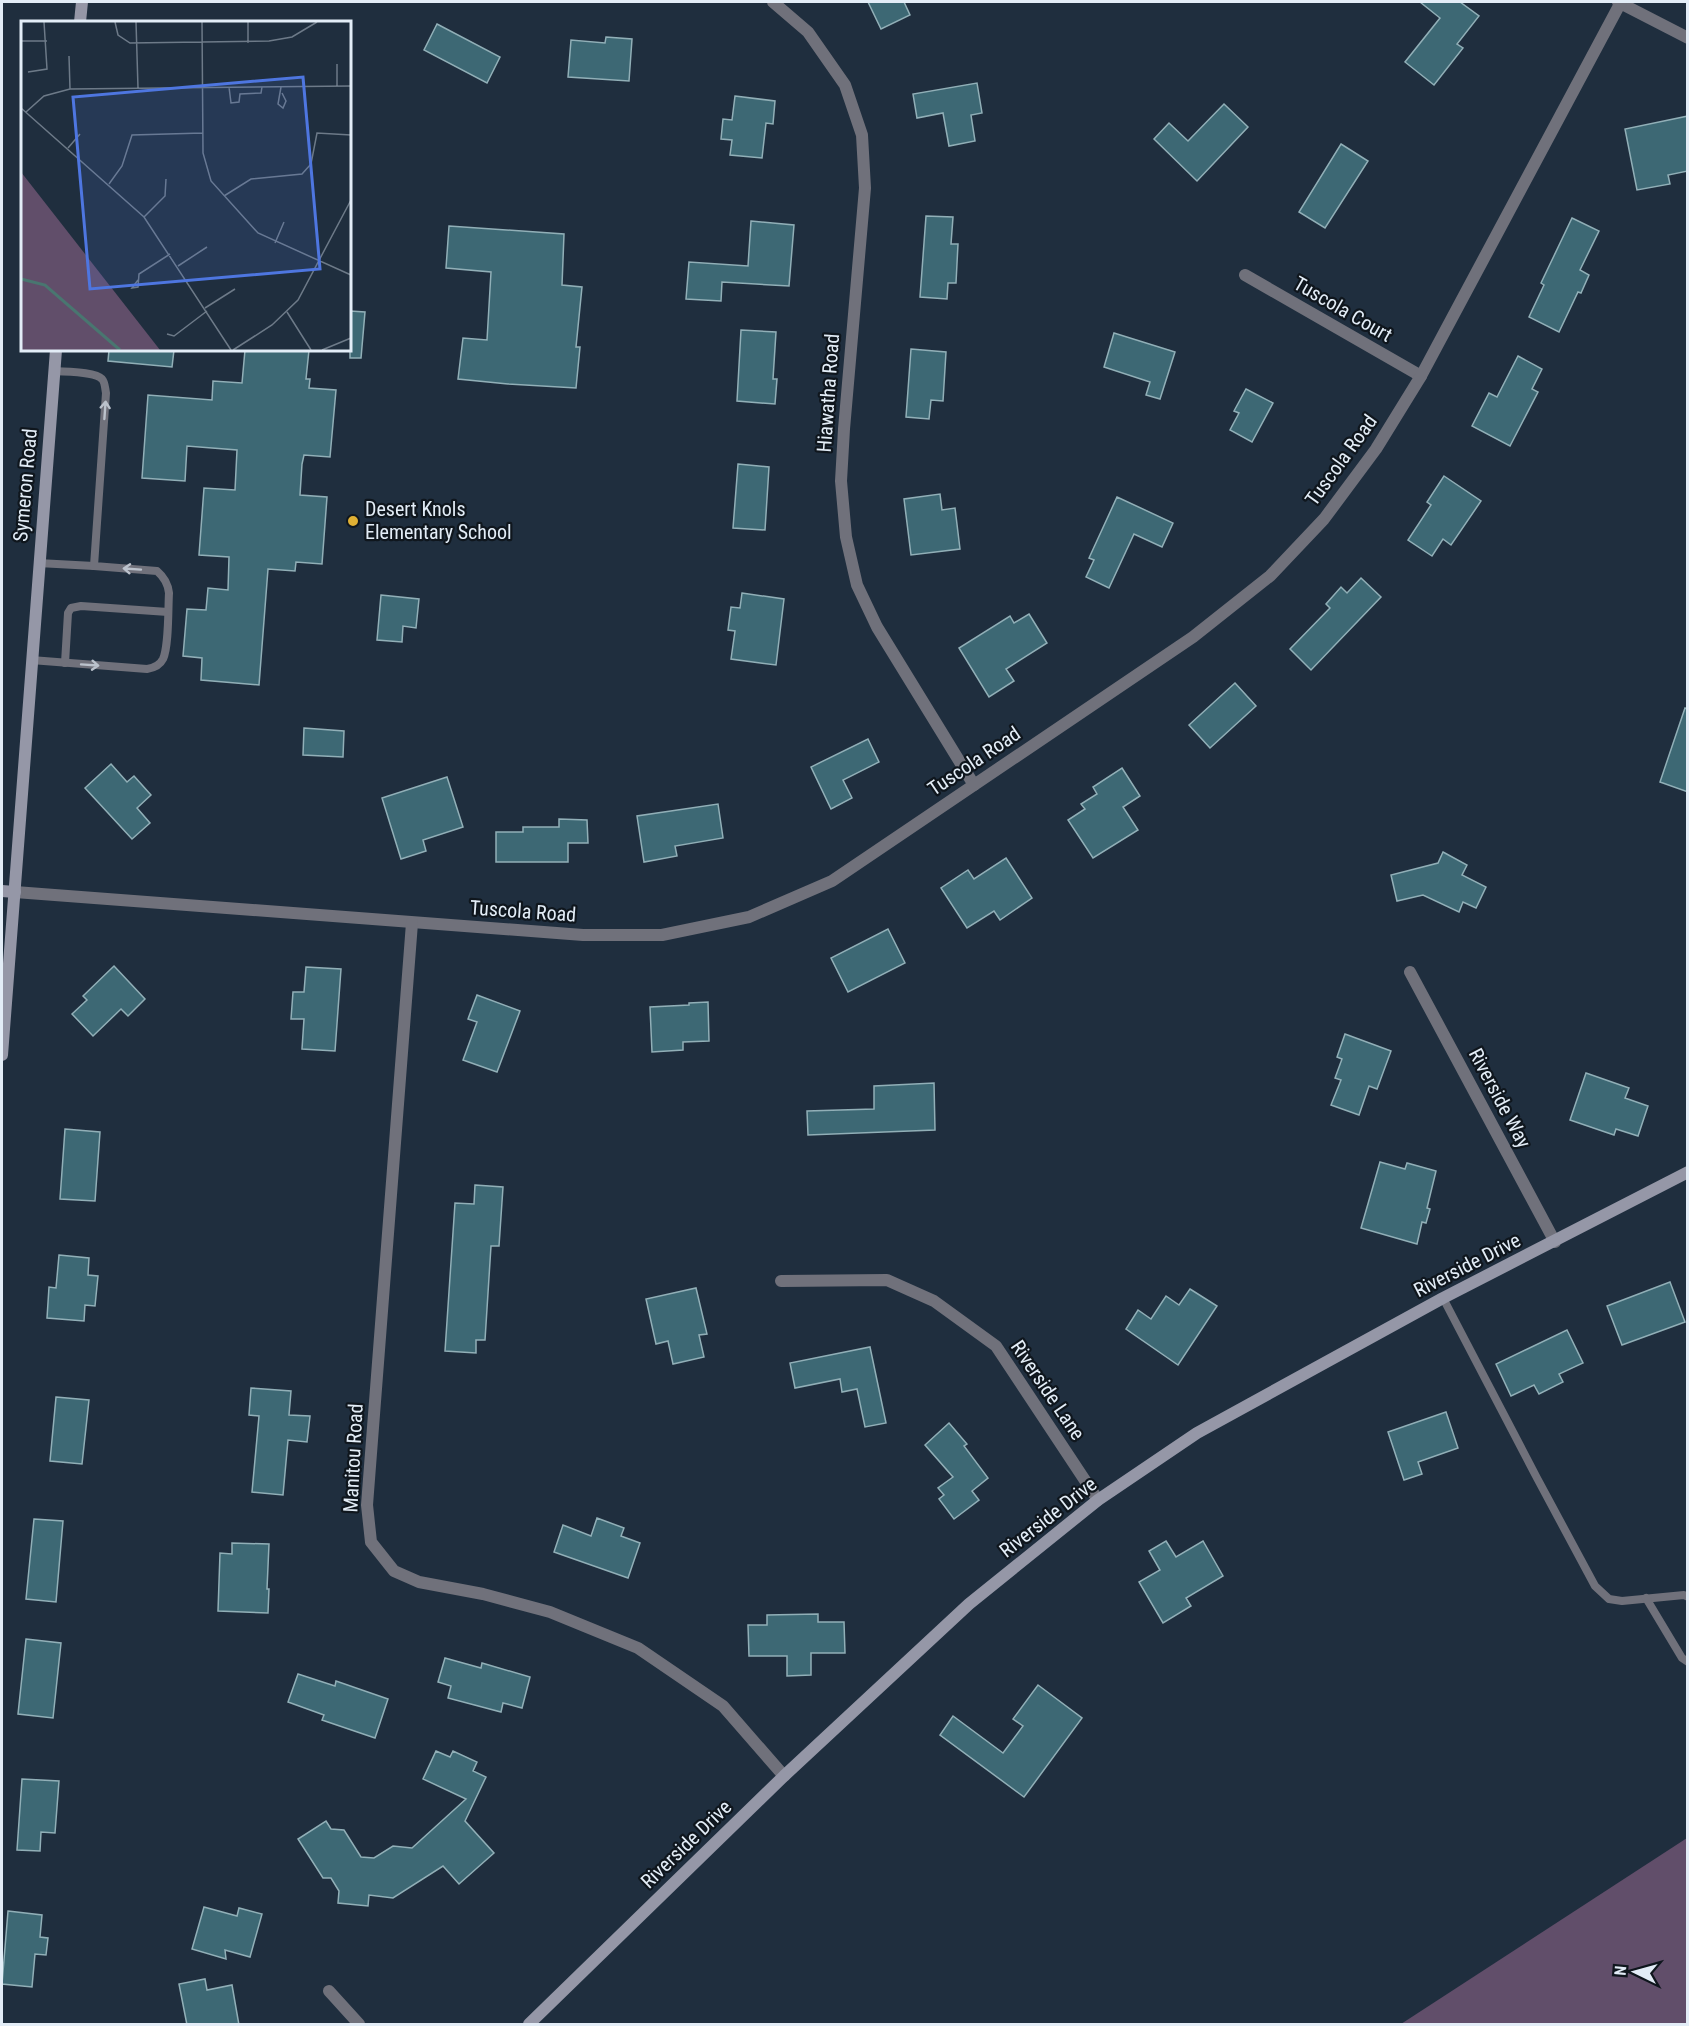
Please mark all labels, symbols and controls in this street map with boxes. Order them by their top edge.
inset map [21,21,351,351]
street label: Tuscola Court [1289,271,1397,347]
street label: Hiawatha Road [812,333,844,453]
one-way arrow [99,401,110,421]
street label: Tuscola Road [1300,410,1382,510]
street label: Symeron Road [8,427,42,543]
place label: Desert Knols Elementary School [365,497,512,544]
marker: Desert Knols Elementary School [346,514,360,528]
one-way arrow [123,563,143,574]
one-way arrow [79,660,99,671]
street label: Tuscola Road [923,721,1025,801]
street label: Tuscola Road [469,895,577,927]
street label: Riverside Way [1464,1044,1536,1152]
street label: Riverside Drive [1410,1228,1524,1302]
street label: Riverside Lane [1006,1336,1090,1444]
street label: Manitou Road [338,1403,368,1513]
street label: Riverside Drive [995,1472,1101,1562]
street label: Riverside Drive [636,1795,736,1893]
north arrow [1605,1942,1665,2002]
text: N [1611,1965,1630,1976]

